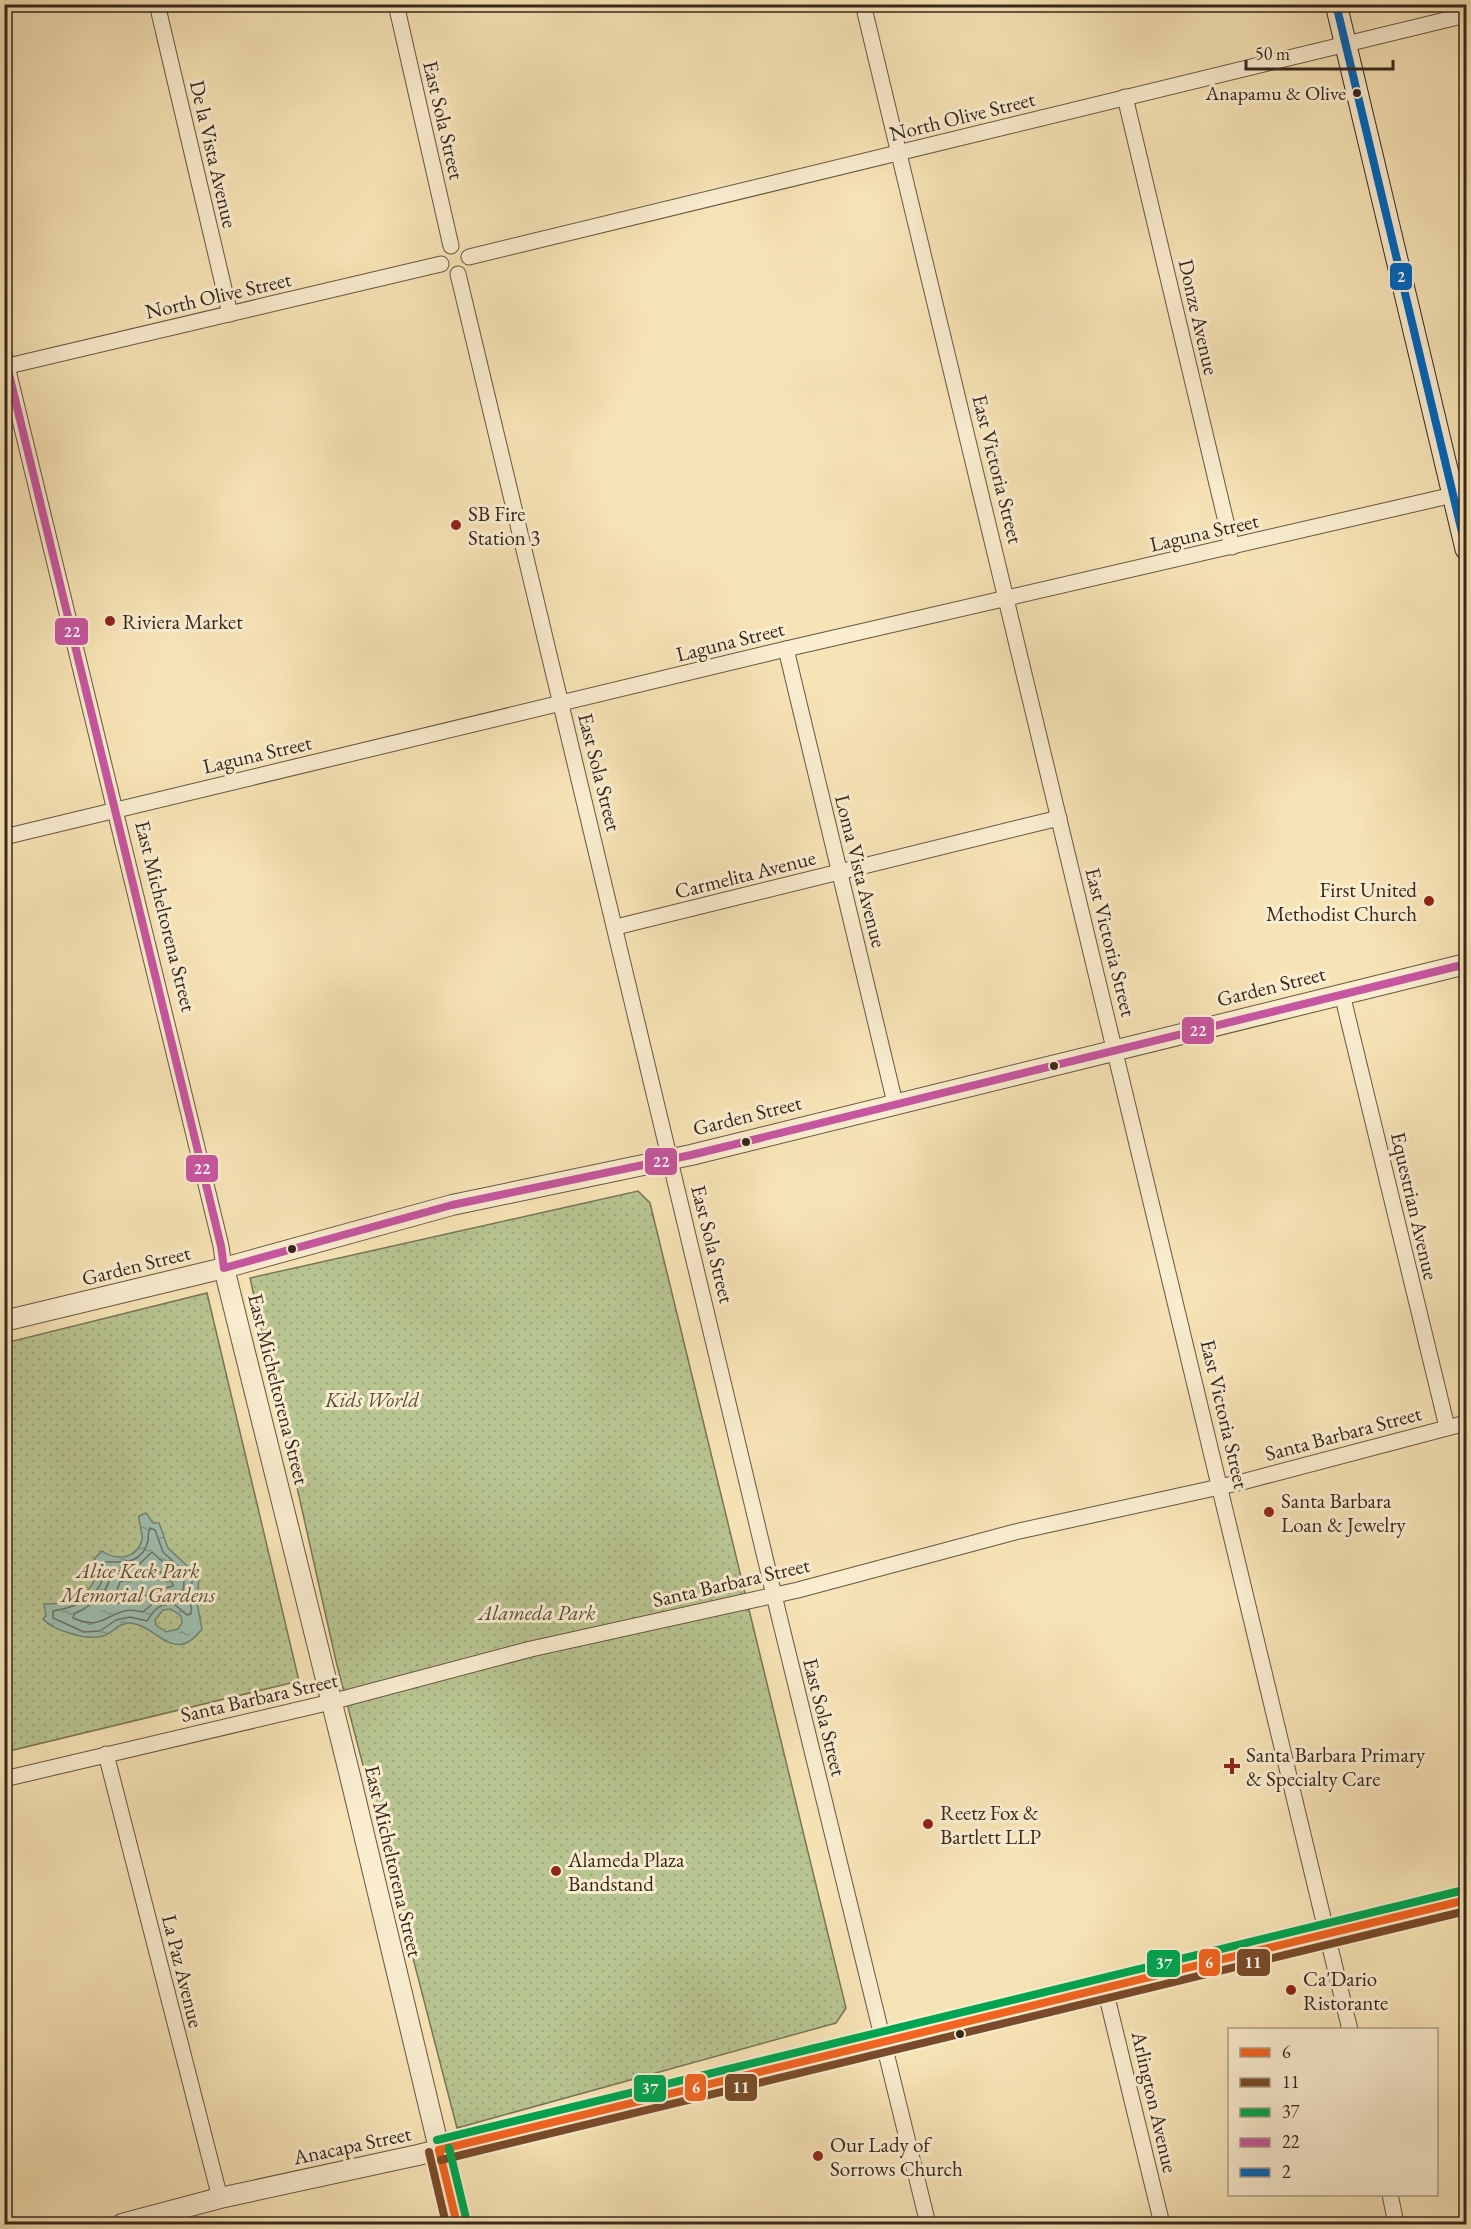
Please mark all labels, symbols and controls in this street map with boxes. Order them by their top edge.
scale bar [1246,33,1393,71]
text: 50 m [1255,42,1290,65]
street label: East Sola Street [417,58,471,182]
street label: De la Vista Avenue [184,77,244,231]
place label: Anapamu & Olive [1204,80,1346,106]
street label: North Olive Street [886,85,1038,147]
marker: Anapamu & Olive [1351,87,1363,99]
street label: Donze Avenue [1173,257,1225,377]
line badge: 2 [1389,262,1413,291]
street label: North Olive Street [142,265,294,325]
text: 2 [1397,266,1406,287]
street label: East Victoria Street [966,392,1030,547]
place label: SB Fire Station 3 [468,500,540,551]
street label: Laguna Street [1147,506,1261,558]
marker: SB Fire Station 3 [449,518,463,532]
place label: Riviera Market [122,608,243,635]
marker: Riviera Market [103,614,117,628]
street label: Laguna Street [673,614,787,667]
line badge: 22 [54,617,89,646]
text: 22 [64,621,81,642]
street label: East Sola Street [572,710,628,834]
street label: Laguna Street [200,728,314,780]
street label: Loma Vista Avenue [829,792,893,950]
street label: East Micheltorena Street [129,818,203,1015]
street label: Carmelita Avenue [672,843,818,905]
street label: East Victoria Street [1079,865,1143,1020]
place label: First United Methodist Church [1266,876,1417,927]
marker: First United Methodist Church [1422,894,1436,908]
street label: Garden Street [1214,959,1328,1013]
line badge: 22 [1181,1016,1215,1045]
text: 22 [1190,1020,1207,1041]
unlabelled marker [1048,1060,1060,1072]
street label: Garden Street [690,1088,804,1142]
street label: Equestrian Avenue [1385,1129,1445,1283]
unlabelled marker [740,1136,752,1148]
line badge: 22 [644,1147,678,1176]
text: 22 [653,1151,670,1172]
line badge: 22 [185,1154,219,1183]
text: 22 [194,1158,211,1179]
street label: East Sola Street [685,1182,741,1306]
street label: Garden Street [79,1238,193,1292]
unlabelled marker [286,1243,298,1255]
street label: East Micheltorena Street [242,1291,316,1488]
street label: East Victoria Street [1195,1337,1255,1492]
park label: Kids World [324,1386,419,1413]
street label: Santa Barbara Street [1262,1399,1424,1467]
place label: Santa Barbara Loan & Jewelry [1281,1487,1406,1538]
marker: Santa Barbara Loan & Jewelry [1262,1505,1276,1519]
street label: Santa Barbara Street [650,1551,813,1613]
park label: Alice Keck Park Memorial Gardens [59,1557,215,1608]
park label: Alameda Park [476,1599,596,1626]
street label: East Sola Street [797,1655,853,1779]
street label: Santa Barbara Street [178,1666,341,1728]
place label: Santa Barbara Primary & Specialty Care [1246,1741,1426,1792]
marker: Santa Barbara Primary & Specialty Care [1223,1757,1241,1775]
street label: East Micheltorena Street [359,1763,429,1960]
place label: Reetz Fox & Bartlett LLP [940,1799,1041,1850]
marker: Reetz Fox & Bartlett LLP [921,1817,935,1831]
place label: Alameda Plaza Bandstand [567,1846,685,1897]
marker: Alameda Plaza Bandstand [549,1864,563,1878]
street label: La Paz Avenue [156,1912,210,2030]
line badge: 6 [1198,1948,1221,1977]
line badge: 11 [1236,1948,1271,1977]
line badge: 37 [1146,1949,1181,1978]
text: 6 [1205,1952,1214,1973]
text: 11 [1245,1952,1261,1973]
text: 37 [1156,1953,1173,1974]
place label: Ca'Dario Ristorante [1303,1965,1388,2016]
marker: Ca'Dario Ristorante [1284,1983,1298,1997]
unlabelled marker [954,2028,966,2040]
street label: Arlington Avenue [1125,2028,1184,2175]
legend [1228,2028,1438,2196]
text: 6 [1282,2040,1291,2063]
text: 11 [1282,2070,1299,2093]
line badge: 6 [684,2073,707,2102]
line badge: 11 [724,2073,758,2102]
line badge: 37 [633,2074,667,2103]
text: 6 [692,2077,701,2098]
text: 11 [733,2077,749,2098]
text: 37 [642,2078,659,2099]
text: 37 [1282,2100,1300,2123]
street label: Anacapa Street [290,2119,414,2171]
text: 22 [1282,2130,1300,2153]
place label: Our Lady of Sorrows Church [830,2131,963,2182]
marker: Our Lady of Sorrows Church [811,2149,825,2163]
text: 2 [1282,2160,1291,2183]

